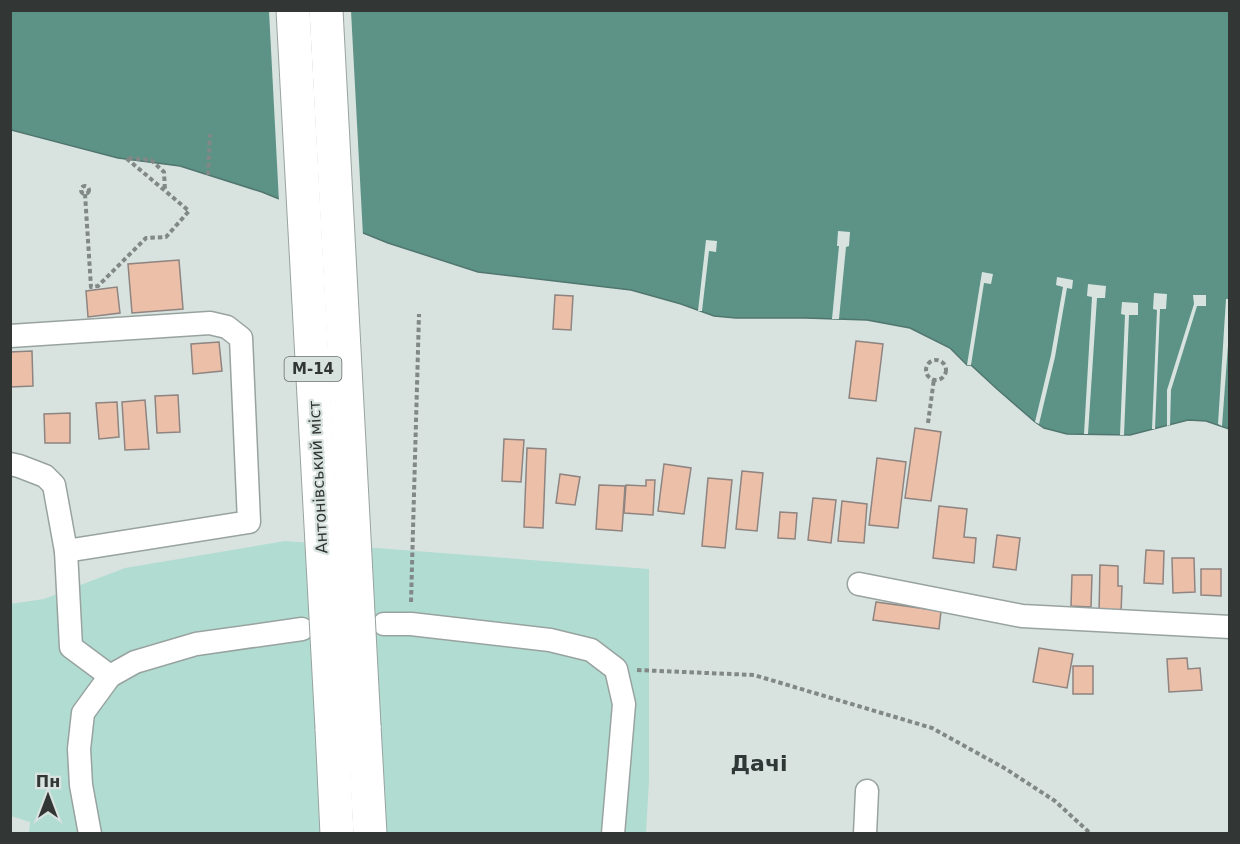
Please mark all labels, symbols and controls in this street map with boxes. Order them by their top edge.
road number: М-14 [284,357,342,381]
street label: Антонівський міст [305,400,331,554]
district label: Дачі [730,751,788,776]
north arrow [18,766,78,826]
text: Пн [36,772,60,791]

